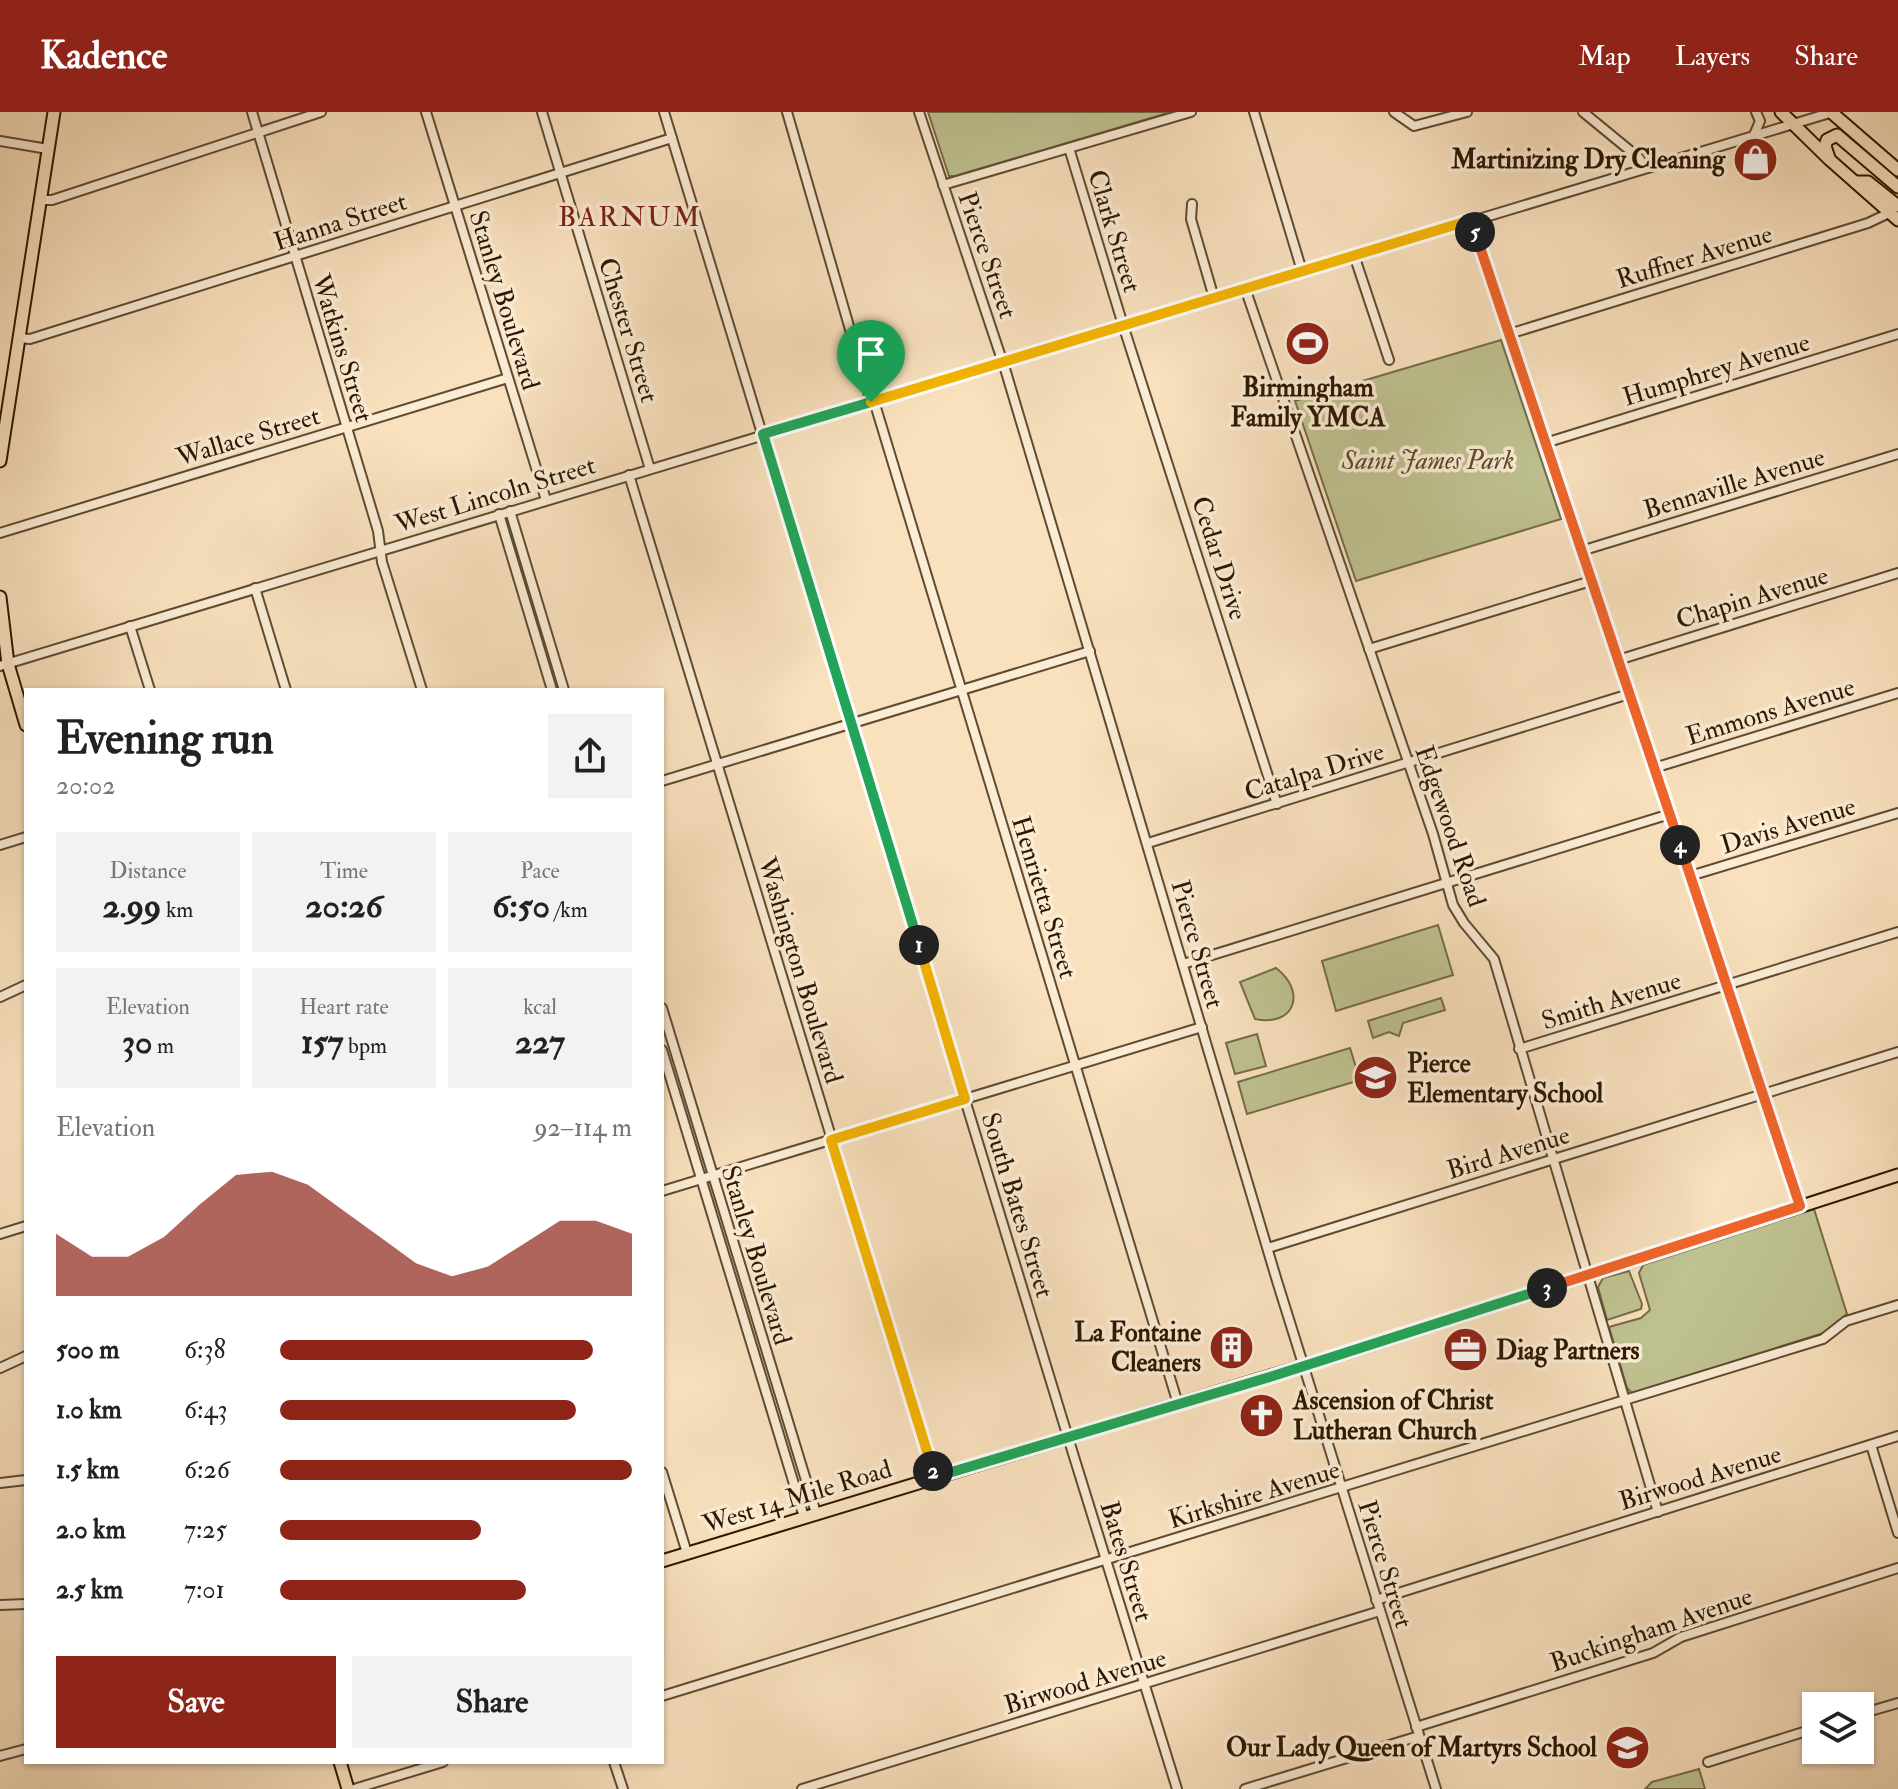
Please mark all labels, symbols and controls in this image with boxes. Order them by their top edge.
text: Kadence [40,32,167,80]
text: Map [1578,39,1631,74]
text: Layers [1675,39,1750,74]
text: Share [1794,39,1858,74]
shop icon: Martinizing Dry Cleaning [1732,135,1780,183]
place label: Martinizing Dry Cleaning [1450,144,1726,177]
street label: Clark Street [1080,166,1148,297]
street label: Hanna Street [270,185,411,258]
street label: Pierce Street [950,188,1024,323]
district label: BARNUM [558,200,702,235]
street label: Stanley Boulevard [462,207,547,394]
pin: 5 [1455,212,1495,252]
text: 5 [1470,218,1480,246]
street label: Ruffner Avenue [1612,218,1776,296]
street label: Chester Street [591,254,665,406]
street label: Watkins Street [304,269,380,426]
pin [837,320,905,402]
sports icon: Birmingham Family YMCA [1284,320,1332,368]
street label: Humphrey Avenue [1619,326,1814,415]
icon: arrive [849,332,893,376]
place label: Birmingham Family YMCA [1230,372,1386,435]
street label: Wallace Street [172,400,324,474]
street label: Bennaville Avenue [1640,441,1829,527]
park label: Saint James Park [1341,445,1514,477]
street label: West Lincoln Street [390,449,599,541]
street label: Cedar Drive [1184,492,1254,624]
street label: Chapin Avenue [1672,560,1833,637]
street label: Emmons Avenue [1682,671,1859,753]
text: Evening run [56,712,274,767]
button: share [548,714,632,798]
street label: Catalpa Drive [1241,736,1388,809]
street label: Edgewood Road [1407,741,1493,911]
text: 20:02 [56,770,115,802]
street label: Davis Avenue [1717,790,1860,862]
street label: Henrietta Street [1004,812,1084,982]
pin: 4 [1660,825,1700,865]
text: 4 [1674,831,1686,859]
street label: Washington Boulevard [750,852,850,1087]
text: Distance [110,857,186,885]
text: Time [320,857,368,885]
text: Pace [520,857,560,885]
street label: Pierce Street [1163,876,1231,1012]
text: 2.99 [103,885,161,928]
text: 20:26 [305,885,383,928]
text: 6:50 [492,885,550,928]
text: km [161,896,193,924]
text: /km [550,896,588,924]
pin: 1 [899,925,939,965]
text: 1 [915,931,923,959]
street label: Smith Avenue [1538,965,1685,1037]
text: Elevation [106,993,190,1021]
text: Heart rate [299,993,389,1021]
text: kcal [523,993,557,1021]
text: 30 [122,1021,152,1064]
text: 157 [301,1021,343,1064]
text: 227 [515,1021,565,1064]
text: m [152,1032,174,1060]
text: bpm [343,1032,387,1060]
place label: Pierce Elementary School [1407,1048,1604,1111]
school or university icon: Pierce Elementary School [1352,1054,1400,1102]
street label: South Bates Street [974,1109,1060,1302]
text: Elevation [56,1112,155,1144]
text: 92–114 m [534,1112,632,1144]
street label: Bird Avenue [1443,1119,1574,1187]
street label: Stanley Boulevard [714,1162,799,1349]
pin: 3 [1527,1268,1567,1308]
text: 3 [1543,1274,1551,1302]
place label: La Fontaine Cleaners [1074,1317,1201,1379]
building icon: La Fontaine Cleaners [1208,1323,1256,1371]
office icon: Diag Partners [1441,1326,1489,1374]
text: 500 m [56,1334,120,1366]
text: 6:38 [184,1334,226,1366]
place label: Diag Partners [1496,1335,1639,1368]
place label: Ascension of Christ Lutheran Church [1292,1385,1494,1447]
church icon: Ascension of Christ Lutheran Church [1238,1391,1286,1439]
text: 1.0 km [56,1394,122,1426]
text: 6:43 [184,1394,228,1426]
street label: Birwood Avenue [1615,1438,1785,1518]
pin: 2 [913,1451,953,1491]
street label: West 14 Mile Road [698,1453,896,1541]
text: 1.5 km [56,1454,119,1486]
text: 6:26 [184,1454,230,1486]
street label: Kirkshire Avenue [1165,1454,1344,1536]
text: 2 [927,1457,939,1485]
street label: Bates Street [1093,1497,1159,1625]
street label: Pierce Street [1350,1497,1420,1632]
text: 2.0 km [56,1514,126,1546]
text: 7:25 [184,1514,227,1546]
text: 2.5 km [56,1574,123,1606]
text: 7:01 [184,1574,225,1606]
street label: Buckingham Avenue [1546,1580,1757,1680]
street label: Birwood Avenue [1000,1642,1170,1722]
button: Save [56,1656,336,1748]
button: Share [352,1656,632,1748]
map controls [1802,1692,1874,1764]
button: layers [1802,1692,1874,1764]
school or university icon: Our Lady Queen of Martyrs School [1604,1723,1652,1771]
place label: Our Lady Queen of Martyrs School [1226,1732,1597,1765]

